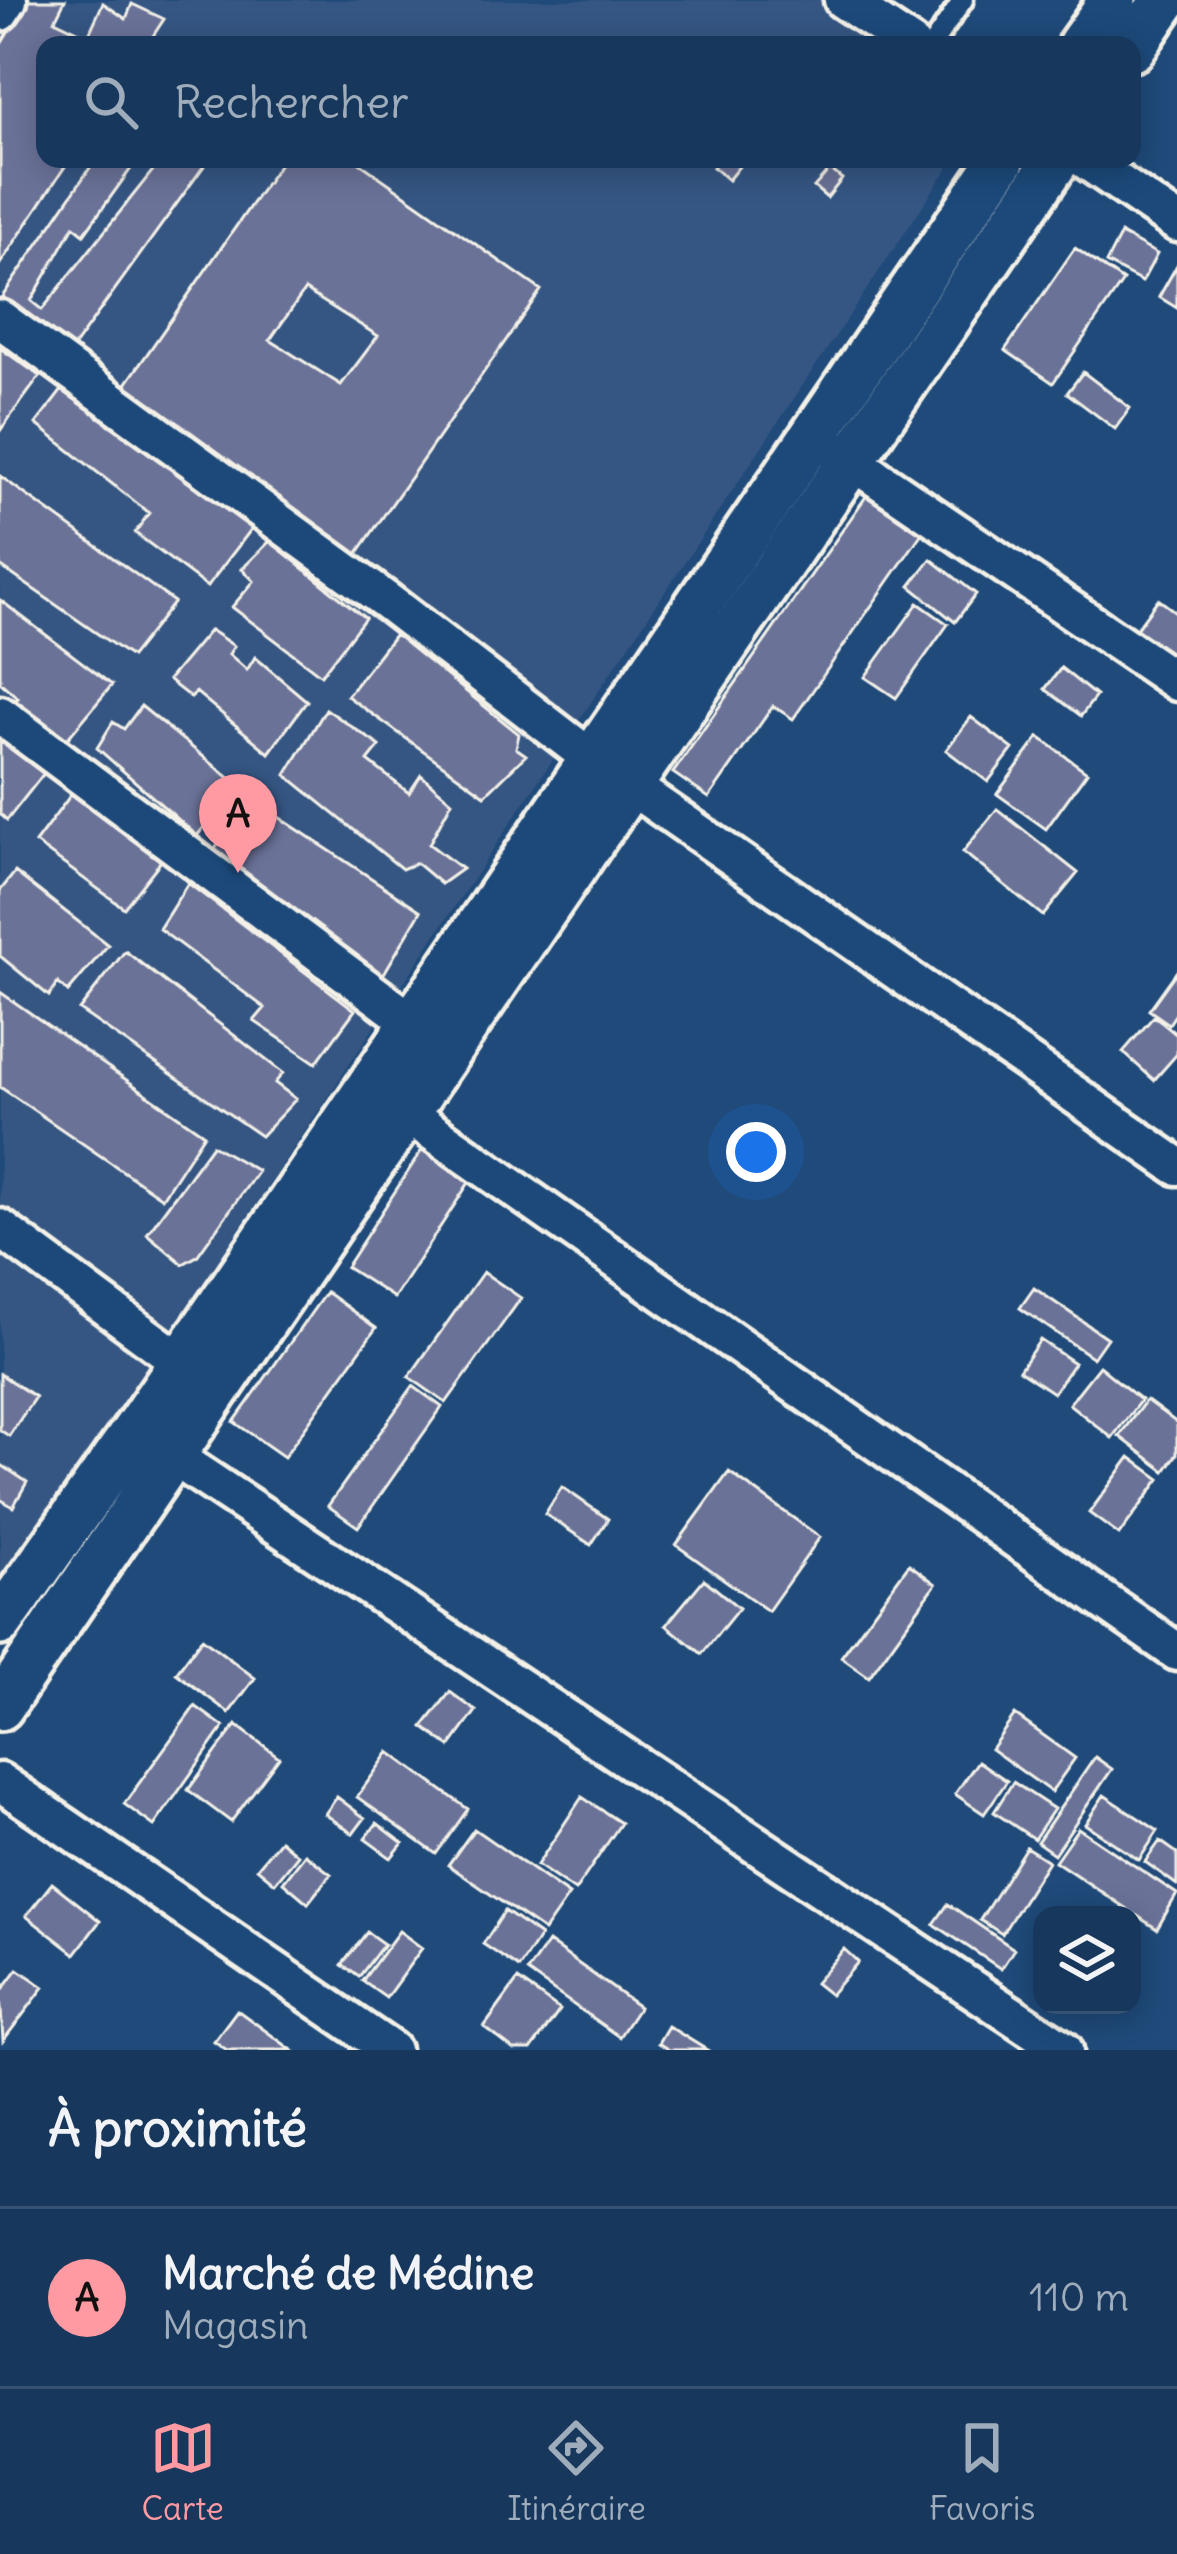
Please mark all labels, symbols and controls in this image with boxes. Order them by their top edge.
search box [36,36,1141,168]
icon: search [78,69,144,135]
text: Rechercher [174,74,409,130]
pin: A [199,774,277,873]
your location [726,1122,786,1182]
map controls [1033,1906,1141,2014]
button: layers [1033,1906,1141,2014]
text: À proximité [48,2096,307,2160]
text: Marché de Médine [162,2245,534,2301]
text: A [74,2273,100,2322]
text: 110 m [1029,2273,1129,2322]
text: Magasin [162,2301,309,2350]
tab: Carte [142,2415,224,2529]
tab: Itinéraire [507,2415,646,2529]
tab: Favoris [929,2415,1035,2529]

